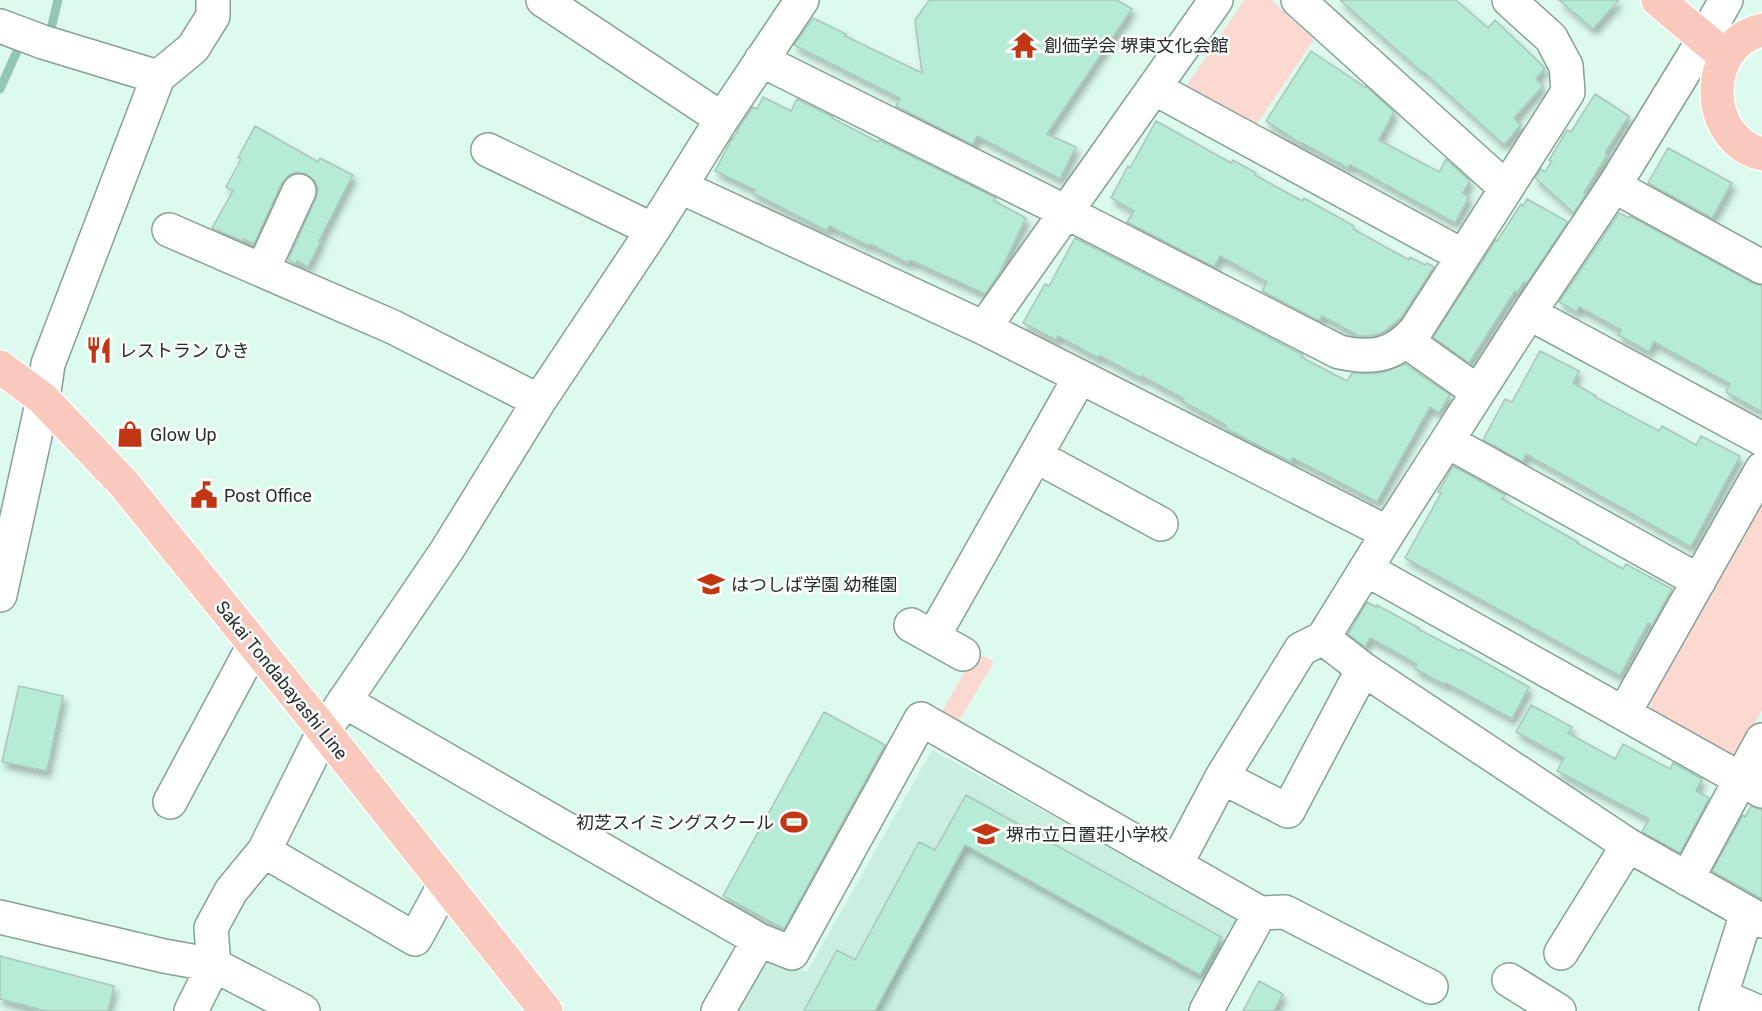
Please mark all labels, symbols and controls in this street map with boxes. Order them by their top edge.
temple icon: 創価学会 堺東文化会館 [1009,30,1039,60]
place label: 創価学会 堺東文化会館 [1044,35,1228,56]
restaurant icon: レストラン ひき [84,335,114,365]
place label: レストラン ひき [119,340,249,361]
shop icon: Glow Up [115,419,145,449]
place label: Glow Up [150,424,217,445]
public building icon: Post Office [189,480,219,510]
place label: Post Office [224,485,312,506]
school or university icon: はつしば学園 幼稚園 [696,569,726,599]
place label: はつしば学園 幼稚園 [731,574,897,595]
street label: Sakai Tondabayashi Line [212,597,352,763]
sports icon: 初芝スイミングスクール [779,807,809,837]
place label: 初芝スイミングスクール [576,812,774,833]
school or university icon: 堺市立日置荘小学校 [971,819,1001,849]
place label: 堺市立日置荘小学校 [1006,824,1168,845]

